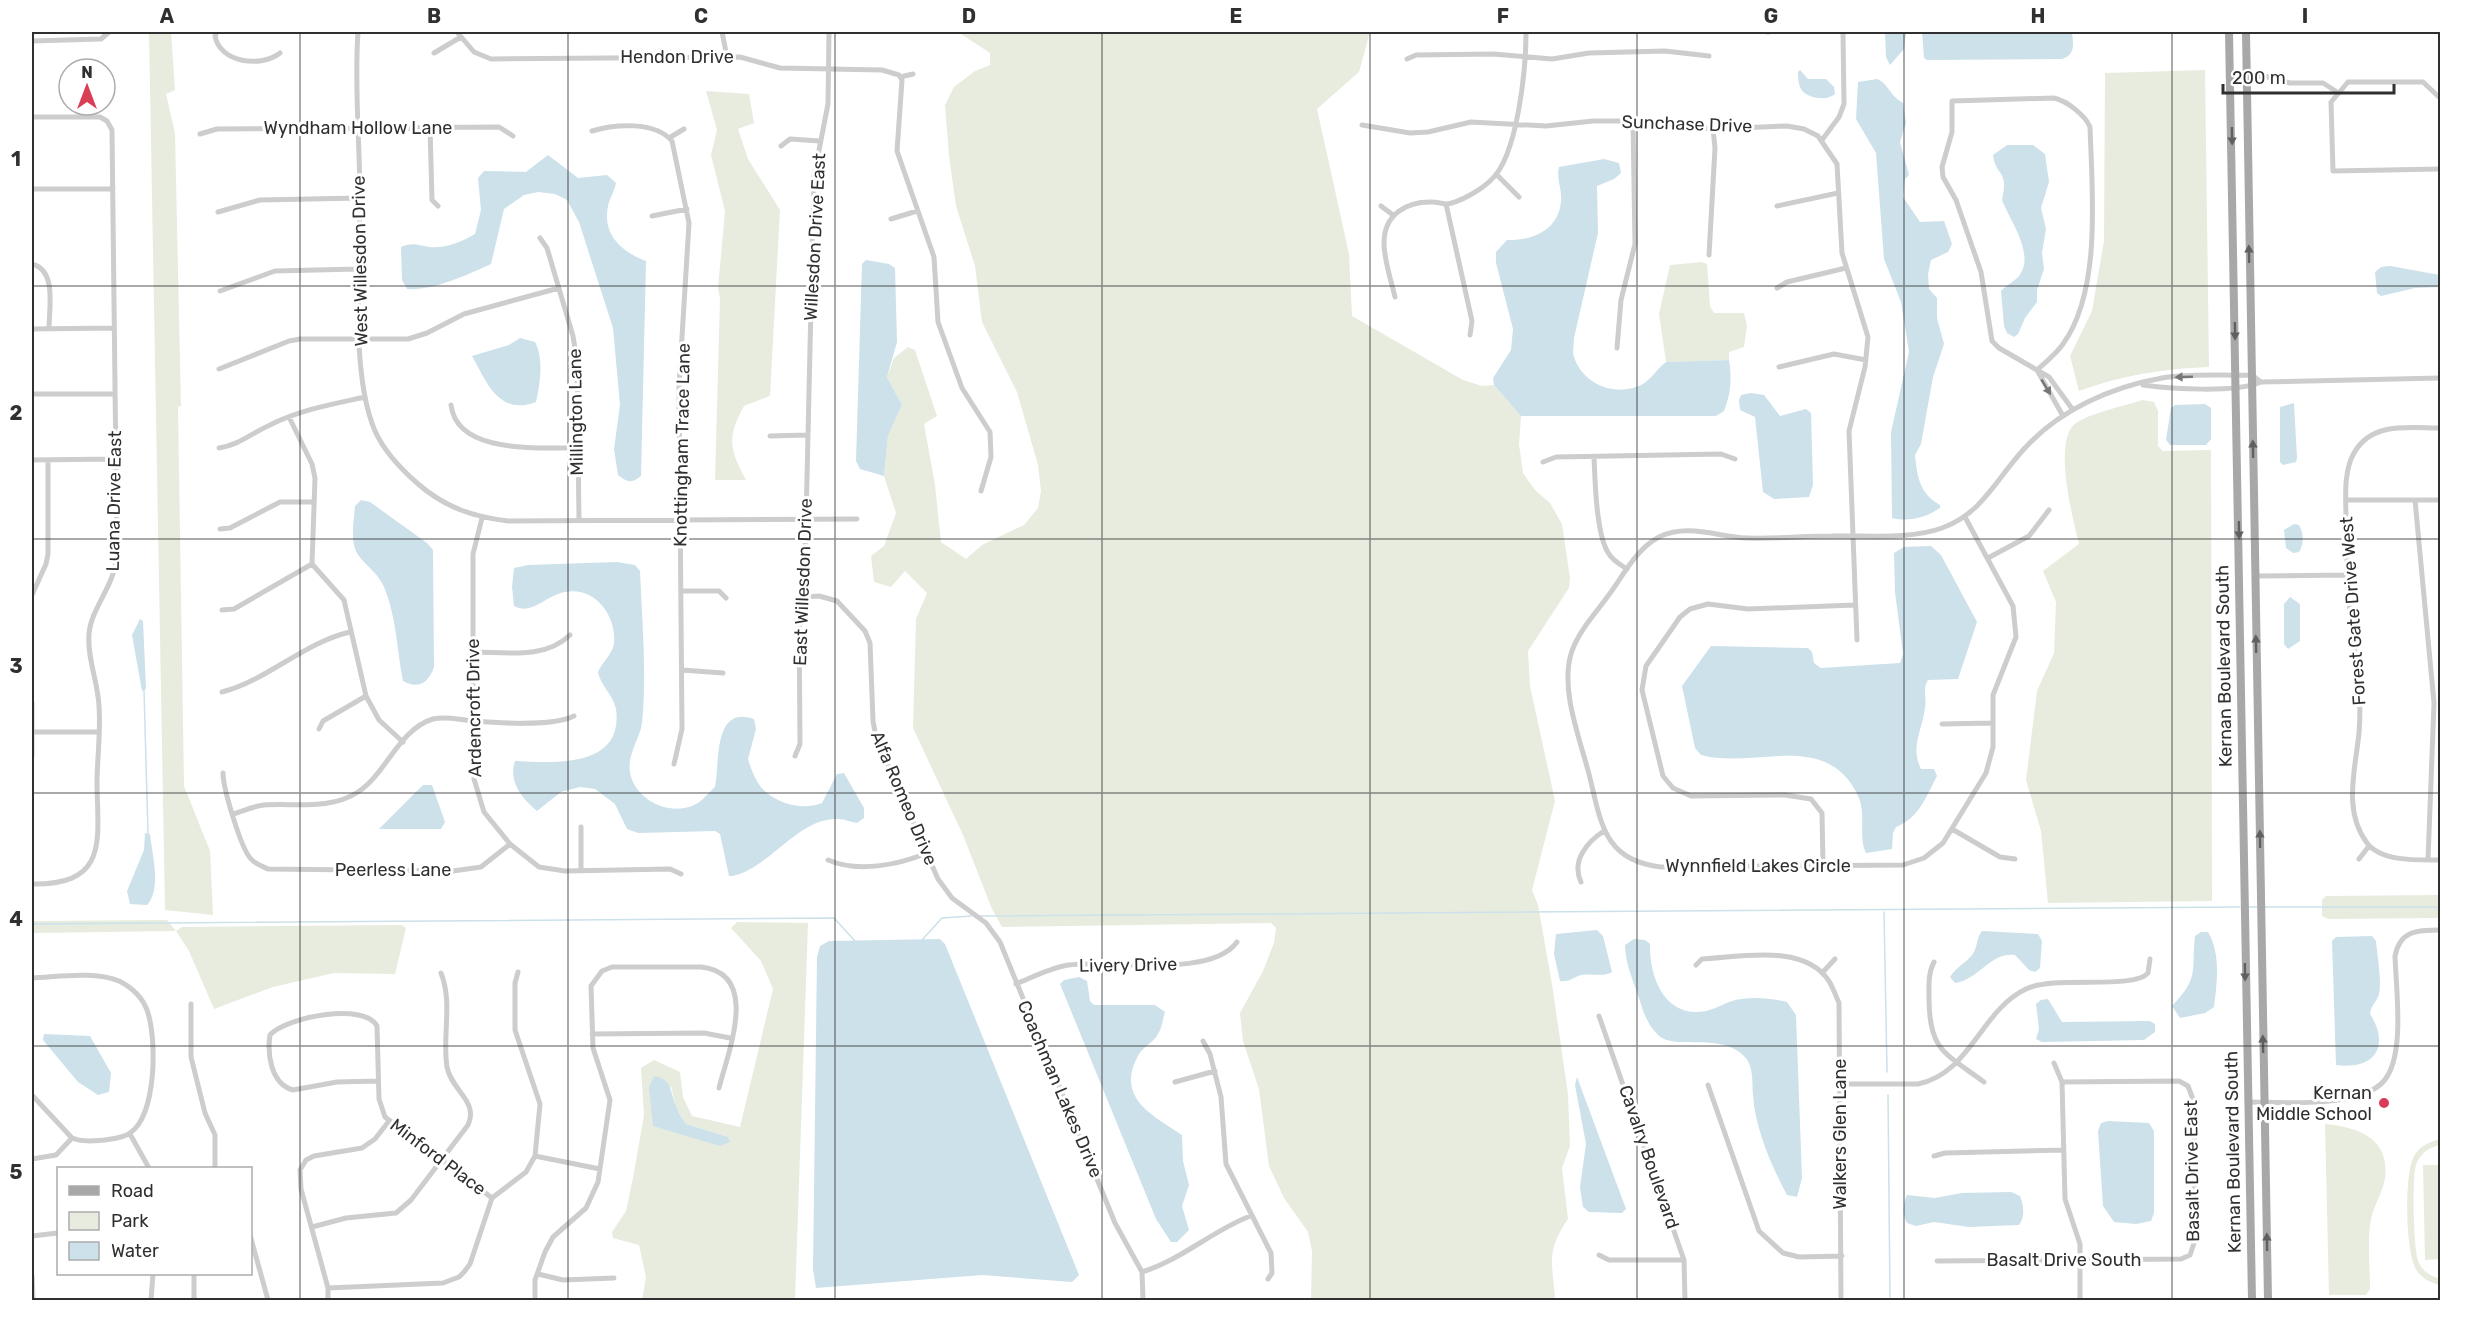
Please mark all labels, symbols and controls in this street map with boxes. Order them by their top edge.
text: A [160,4,175,28]
text: B [427,4,441,28]
text: C [694,4,708,28]
text: D [962,4,976,28]
text: E [1230,4,1242,28]
text: F [1497,4,1509,28]
text: G [1764,4,1778,28]
text: H [2031,4,2045,28]
text: I [2302,4,2308,28]
street label: Hendon Drive [620,46,734,68]
north arrow [57,57,117,117]
scale bar [2223,57,2394,95]
text: N [81,63,93,82]
text: 200 m [2232,67,2286,89]
street label: Sunchase Drive [1621,111,1753,137]
street label: Wyndham Hollow Lane [264,117,452,139]
one-way arrow [2227,127,2236,146]
text: 1 [11,147,21,171]
street label: Willesdon Drive East [800,153,830,321]
street label: West Willesdon Drive [348,175,372,347]
one-way arrow [2245,244,2254,263]
one-way arrow [2230,321,2240,340]
street label: Knottingham Trace Lane [669,343,695,547]
street label: Millington Lane [564,348,588,476]
one-way arrow [2174,372,2193,381]
one-way arrow [2041,379,2051,396]
text: 2 [10,401,23,425]
street label: Luana Drive East [102,430,126,572]
one-way arrow [2248,439,2258,458]
street label: East Willesdon Drive [789,498,817,666]
street label: Forest Gate Drive West [2335,516,2371,706]
one-way arrow [2234,520,2244,539]
street label: Kernan Boulevard South [2211,565,2237,767]
one-way arrow [2251,634,2261,653]
street label: Ardencroft Drive [462,638,486,778]
text: 3 [9,654,23,678]
street label: Alfa Romeo Drive [866,728,942,868]
one-way arrow [2255,829,2265,848]
street label: Wynnfield Lakes Circle [1665,855,1851,877]
street label: Peerless Lane [335,859,451,881]
text: 4 [9,907,23,931]
street label: Livery Drive [1079,953,1177,977]
one-way arrow [2241,963,2250,982]
street label: Coachman Lakes Drive [1013,997,1107,1181]
one-way arrow [2258,1034,2268,1053]
street label: Kernan Boulevard South [2220,1051,2246,1253]
street label: Walkers Glen Lane [1829,1059,1851,1209]
street label: Cavalry Boulevard [1614,1082,1684,1232]
place label: Kernan Middle School [2256,1082,2372,1125]
marker: Kernan Middle School [2377,1096,2391,1110]
street label: Basalt Drive East [2180,1100,2204,1242]
street label: Minford Place [386,1114,490,1200]
text: 5 [10,1160,23,1184]
legend [57,1167,252,1275]
text: Road [111,1180,154,1202]
text: Park [111,1210,149,1232]
one-way arrow [2262,1233,2271,1252]
text: Water [111,1240,159,1262]
street label: Basalt Drive South [1987,1249,2142,1271]

